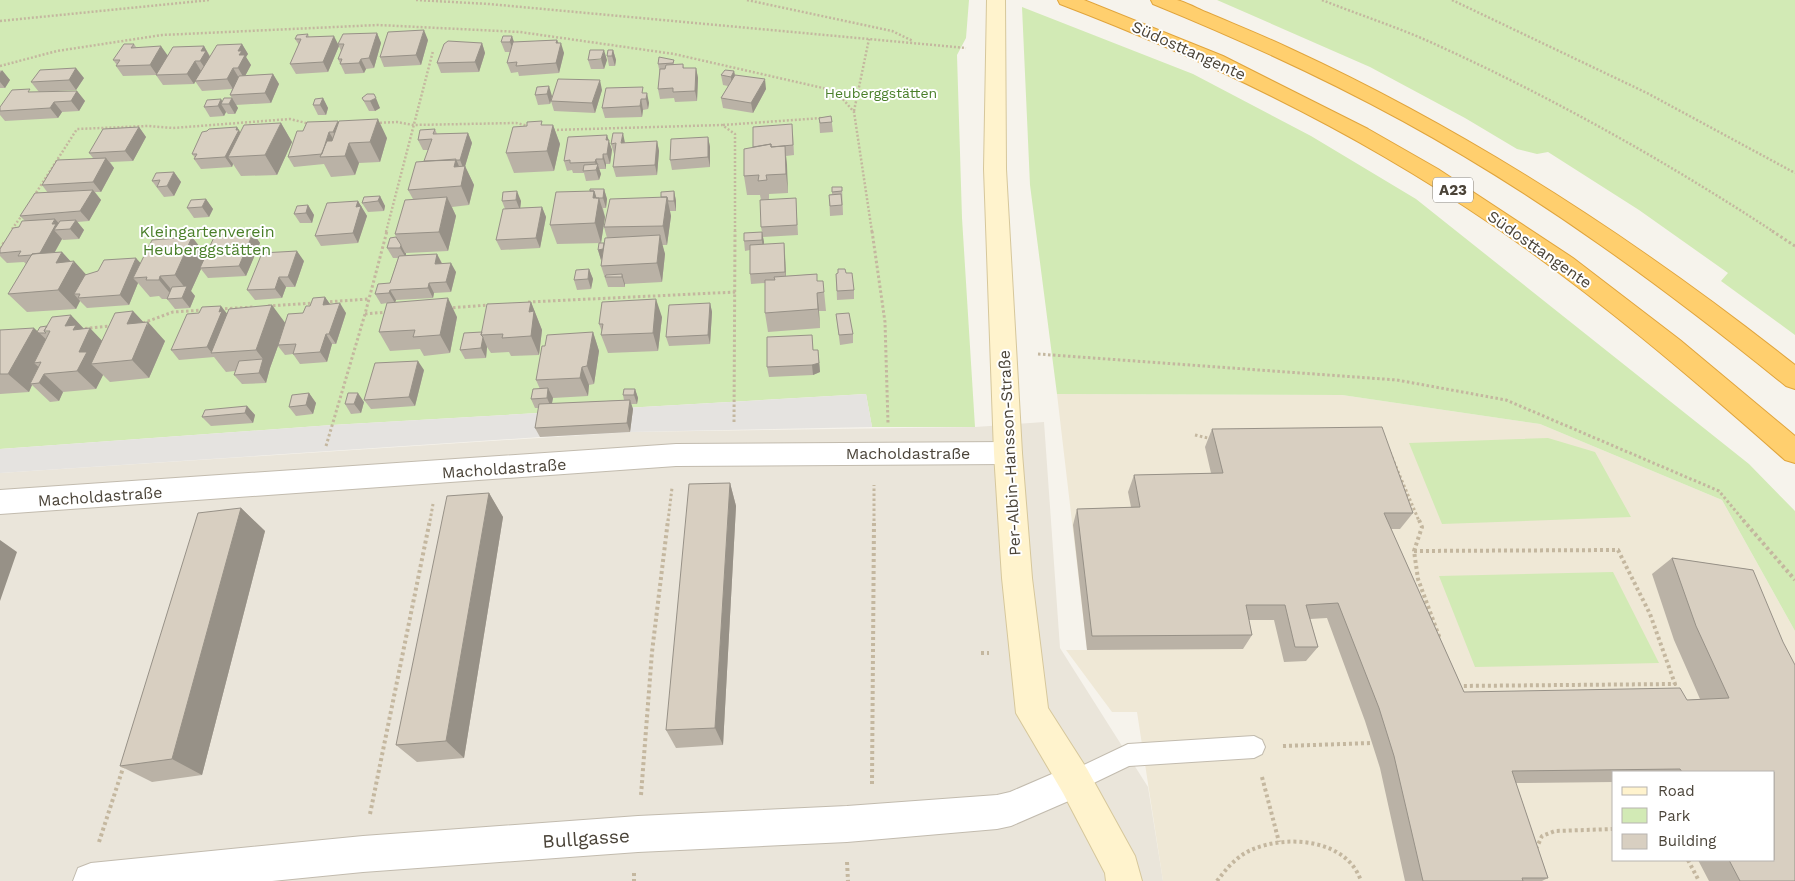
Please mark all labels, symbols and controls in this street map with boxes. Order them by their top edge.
street label: Südosttangente [1129,17,1249,84]
park label: Heuberggstätten [825,85,937,101]
road number: A23 [1433,178,1473,202]
street label: Südosttangente [1484,206,1596,292]
park label: Kleingartenverein Heuberggstätten [139,222,275,259]
street label: Per-Albin-Hansson-Straße [995,350,1024,556]
street label: Macholdastraße [846,444,970,463]
street label: Macholdastraße [441,455,567,482]
street label: Macholdastraße [37,483,163,510]
legend [1612,771,1775,861]
text: Road [1658,782,1695,800]
text: Park [1658,807,1691,825]
street label: Bullgasse [542,824,631,853]
text: Building [1658,832,1716,850]

